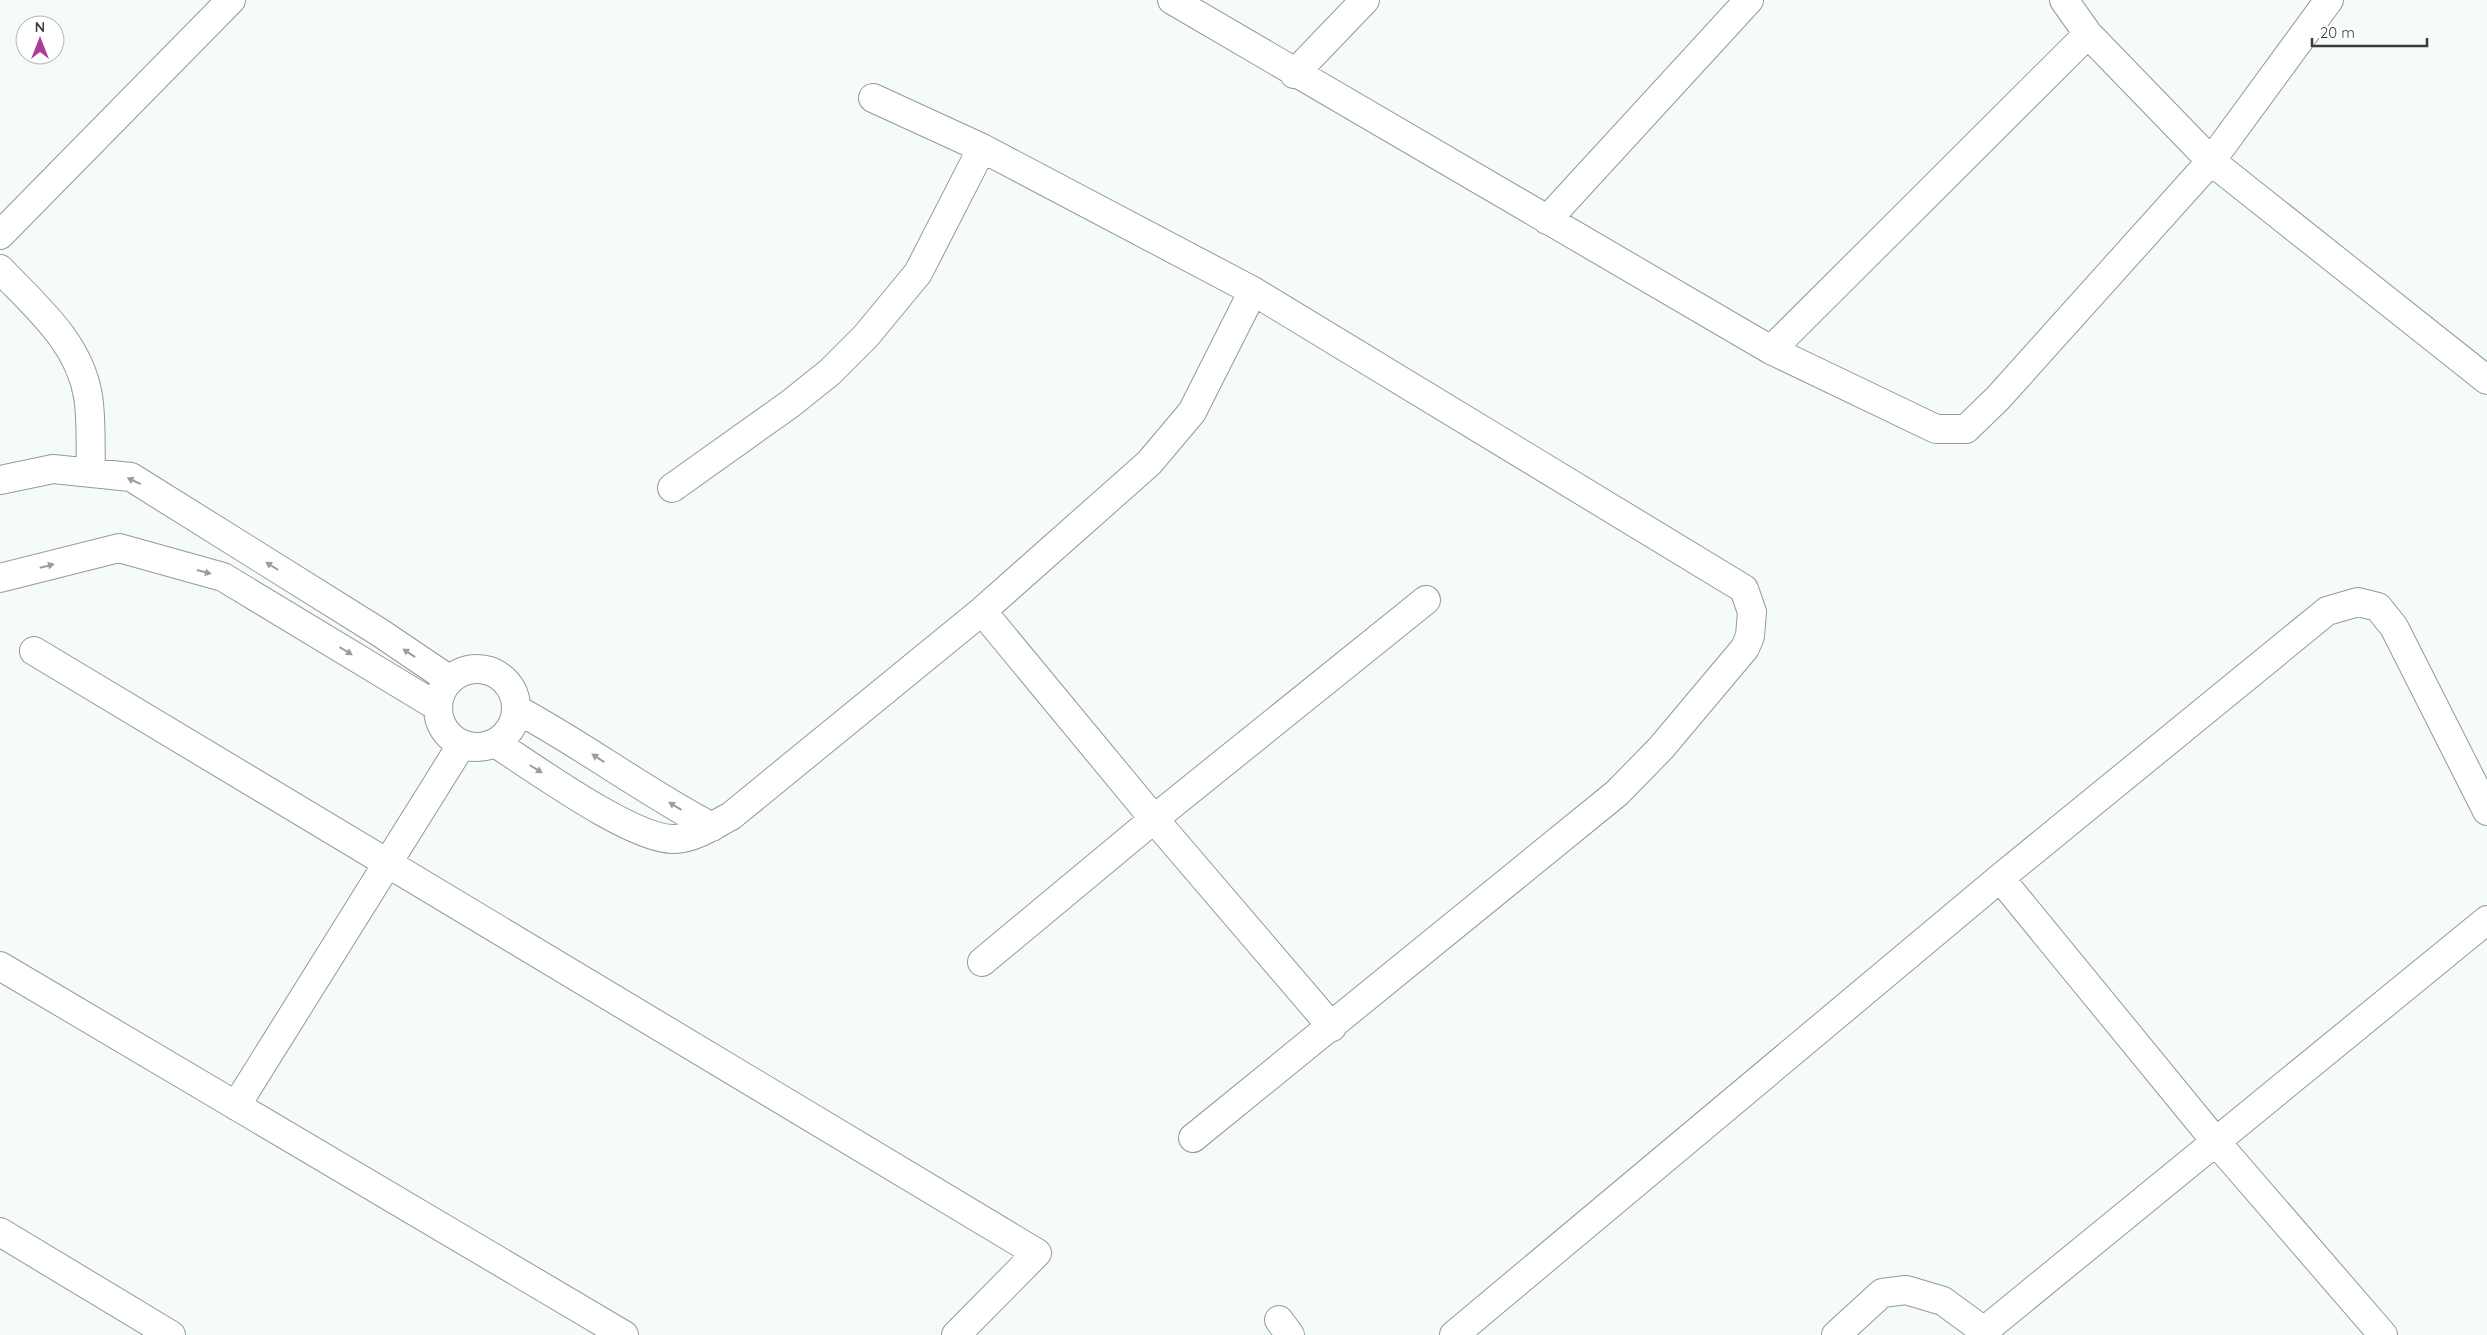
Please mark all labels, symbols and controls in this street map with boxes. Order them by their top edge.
north arrow [15,15,65,65]
scale bar [2312,15,2427,47]
text: N [35,18,45,36]
text: 20 m [2320,23,2355,42]
one-way arrow [127,476,141,484]
one-way arrow [266,561,279,570]
one-way arrow [40,562,55,570]
one-way arrow [197,568,212,576]
one-way arrow [339,646,352,655]
one-way arrow [403,648,416,658]
one-way arrow [591,753,605,763]
one-way arrow [529,765,543,774]
one-way arrow [668,802,683,810]

